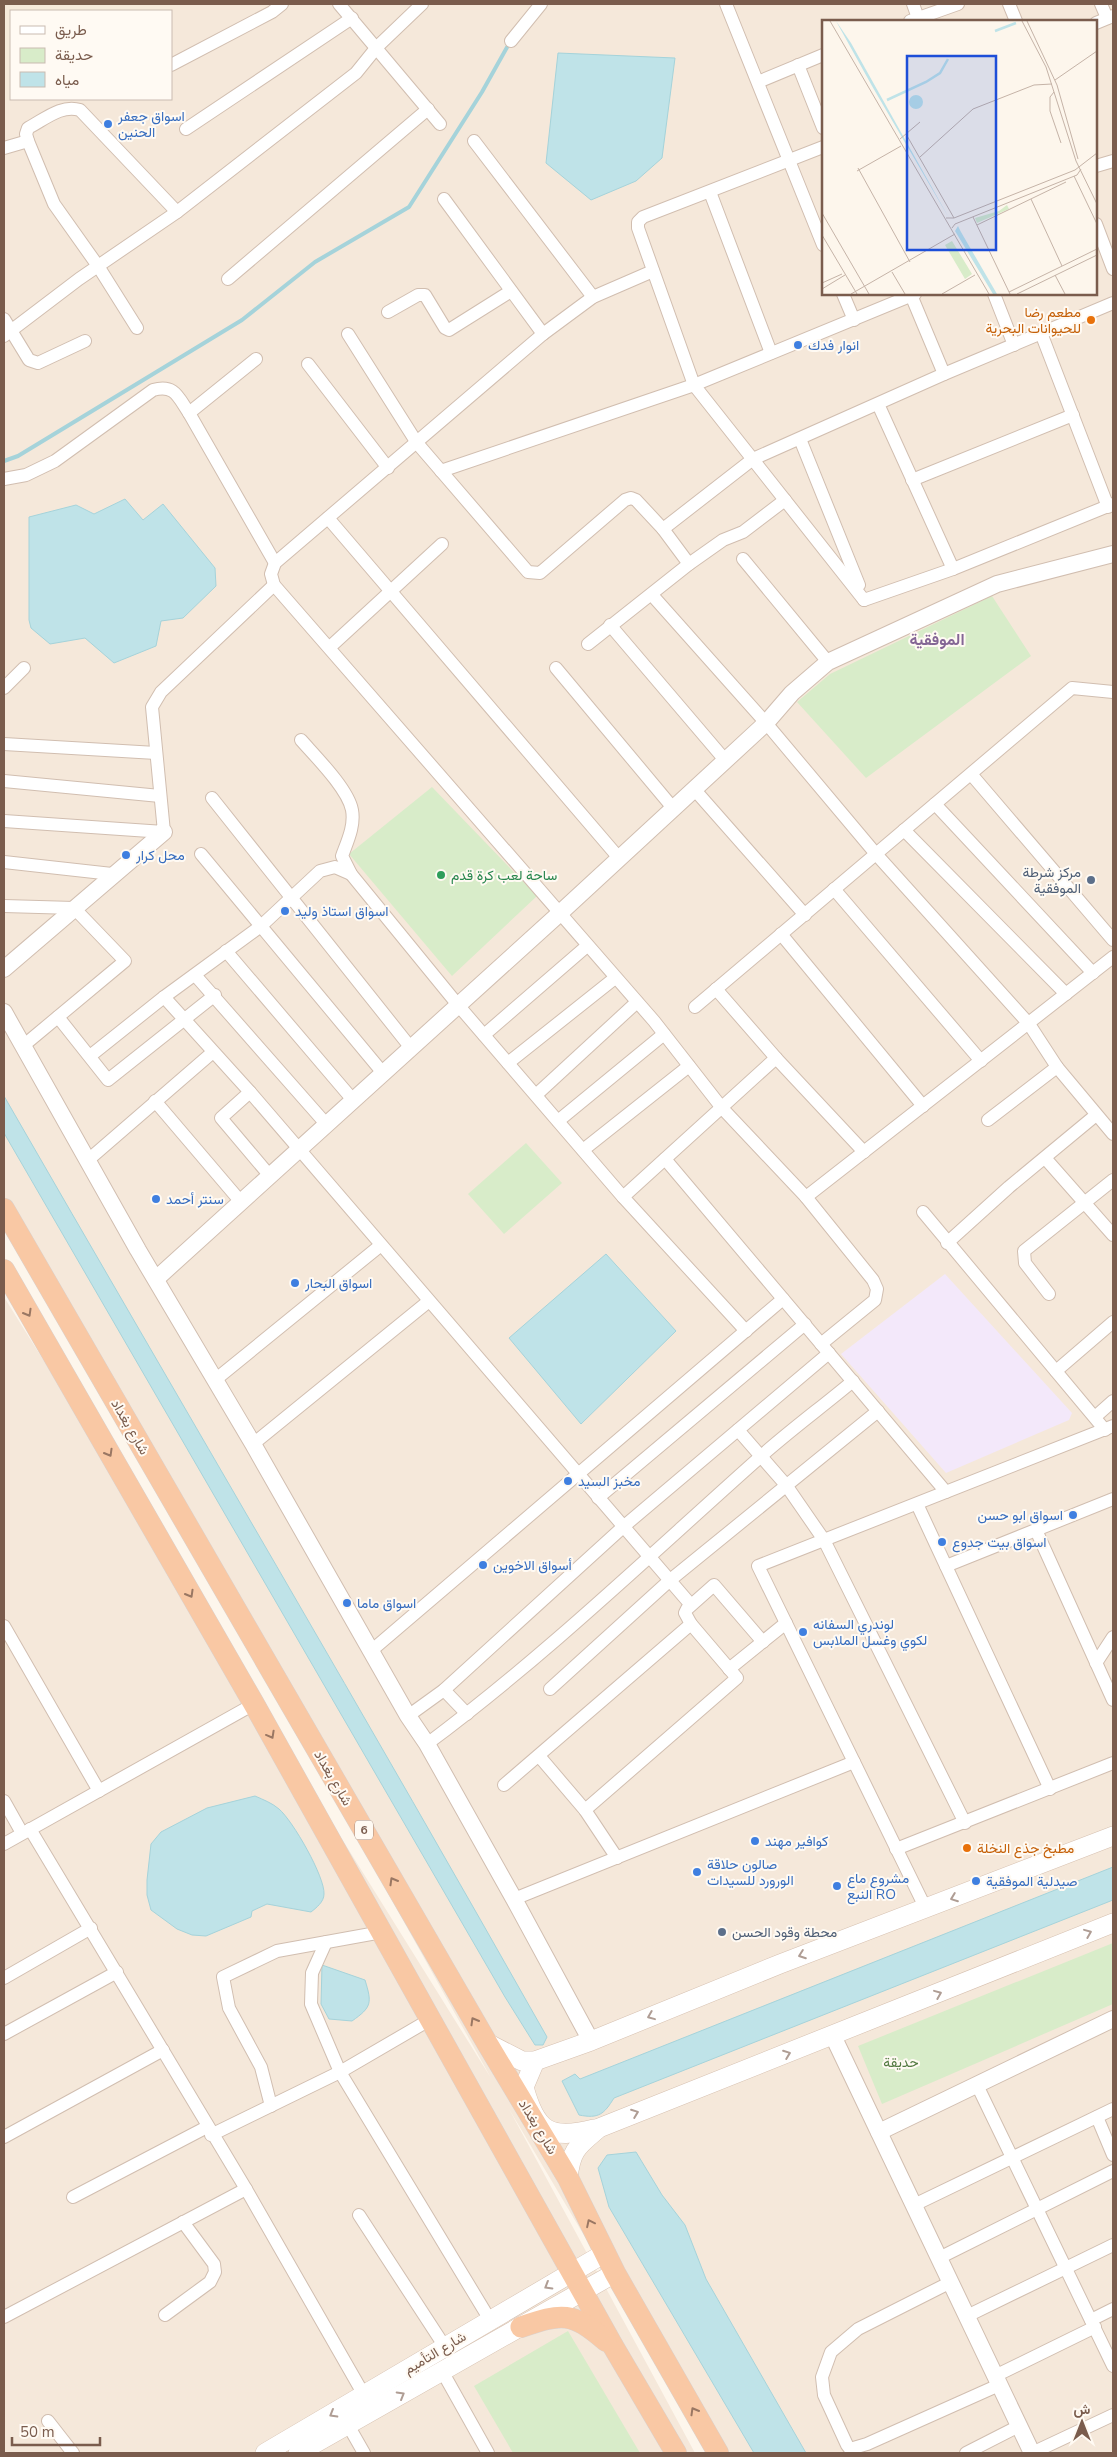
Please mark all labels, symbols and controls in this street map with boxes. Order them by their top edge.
legend [10,10,172,100]
text: طريق [55,20,87,40]
inset map [822,20,1097,295]
text: حديقة [55,45,93,65]
text: مياه [55,70,79,90]
place label: اسواق جعفر الحنين [117,107,185,142]
marker: اسواق جعفر الحنين [102,118,114,130]
place label: مطعم رضا للحيوانات البحرية [985,303,1081,338]
marker: مطعم رضا للحيوانات البحرية [1085,314,1097,326]
place label: انوار فدك [808,336,859,355]
marker: انوار فدك [792,339,804,351]
district label: الموفقية [909,629,965,651]
place label: محل كرار [135,846,185,865]
marker: محل كرار [120,849,132,861]
place label: مركز شرطة الموفقية [1022,863,1081,898]
place label: ساحة لعب كرة قدم [451,866,557,885]
marker: ساحة لعب كرة قدم [435,869,447,881]
marker: مركز شرطة الموفقية [1085,874,1097,886]
place label: اسواق استاذ وليد [295,902,388,921]
marker: اسواق استاذ وليد [279,905,291,917]
place label: سنتر أحمد [166,1190,224,1209]
marker: سنتر أحمد [150,1193,162,1205]
place label: اسواق البحار [304,1274,372,1293]
marker: اسواق البحار [289,1277,301,1289]
one-way arrow [22,1307,32,1316]
street label: شارع بغداد [106,1396,154,1459]
one-way arrow [103,1448,113,1457]
place label: مخبز السيد [578,1472,641,1491]
marker: مخبز السيد [562,1475,574,1487]
place label: اسواق ابو حسن [977,1506,1063,1525]
marker: اسواق ابو حسن [1067,1509,1079,1521]
place label: اسواق بيت جدوع [952,1533,1047,1553]
marker: اسواق بيت جدوع [936,1536,948,1548]
place label: أسواق الاخوين [493,1556,572,1575]
marker: أسواق الاخوين [477,1559,489,1571]
one-way arrow [184,1589,194,1598]
place label: اسواق ماما [357,1594,416,1613]
marker: اسواق ماما [341,1597,353,1609]
place label: لوندري السفانه لكوي وغسل الملابس [813,1615,927,1652]
marker: لوندري السفانه لكوي وغسل الملابس [797,1626,809,1638]
one-way arrow [265,1730,275,1739]
street label: شارع بغداد [309,1747,357,1810]
road number: 6 [355,1820,373,1840]
place label: كوافير مهند [765,1832,828,1851]
marker: كوافير مهند [749,1835,761,1847]
place label: مطبخ جذع النخلة [977,1839,1074,1859]
marker: مطبخ جذع النخلة [961,1842,973,1854]
place label: صالون حلاقة الورورد للسيدات [707,1855,794,1890]
marker: صالون حلاقة الورورد للسيدات [691,1866,703,1878]
place label: مشروع ماع النبع RO [847,1869,909,1905]
place label: صيدلية الموفقية [986,1872,1078,1891]
marker: صيدلية الموفقية [970,1875,982,1887]
one-way arrow [389,1877,399,1886]
marker: مشروع ماع النبع RO [831,1880,843,1892]
one-way arrow [950,1892,959,1902]
place label: محطة وقود الحسن [732,1923,837,1942]
marker: محطة وقود الحسن [716,1926,728,1938]
one-way arrow [1083,1928,1092,1939]
one-way arrow [798,1949,807,1960]
one-way arrow [933,1989,941,1999]
one-way arrow [647,2010,656,2021]
one-way arrow [471,2018,481,2027]
one-way arrow [782,2050,791,2060]
park label: حديقة [883,2053,919,2072]
street label: شارع بغداد [513,2096,562,2159]
one-way arrow [631,2109,639,2119]
one-way arrow [586,2219,596,2228]
one-way arrow [544,2279,553,2289]
street label: شارع التأميم [400,2327,470,2380]
one-way arrow [396,2391,405,2401]
north arrow [1057,2397,1107,2447]
text: ش [1074,2400,1091,2419]
one-way arrow [329,2407,338,2417]
one-way arrow [690,2407,700,2416]
scale bar [12,2414,100,2446]
text: 50 m [20,2422,55,2442]

